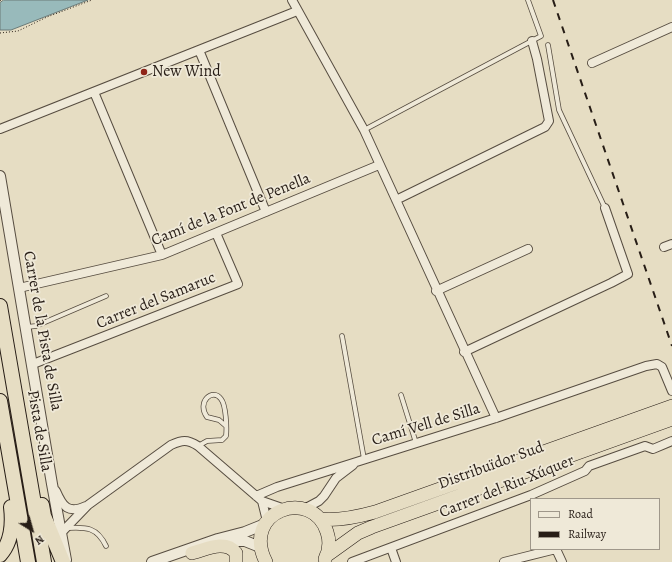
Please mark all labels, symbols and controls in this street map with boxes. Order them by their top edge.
place label: New Wind [152,62,221,82]
marker: New Wind [139,67,149,77]
street label: Camí de la Font de Penella [149,169,313,251]
street label: Carrer de la Pista de Silla [18,250,66,412]
street label: Carrer del Samaruc [94,268,218,334]
street label: Pista de Silla [22,389,56,473]
street label: Camí Vell de Silla [370,399,482,451]
street label: Distribuïdor Sud [436,438,546,494]
street label: Carrer del Riu Xúquer [437,451,577,523]
legend [530,498,660,550]
text: Road [568,506,593,522]
north arrow [12,510,52,550]
text: Railway [568,526,606,542]
text: N [32,532,47,548]

